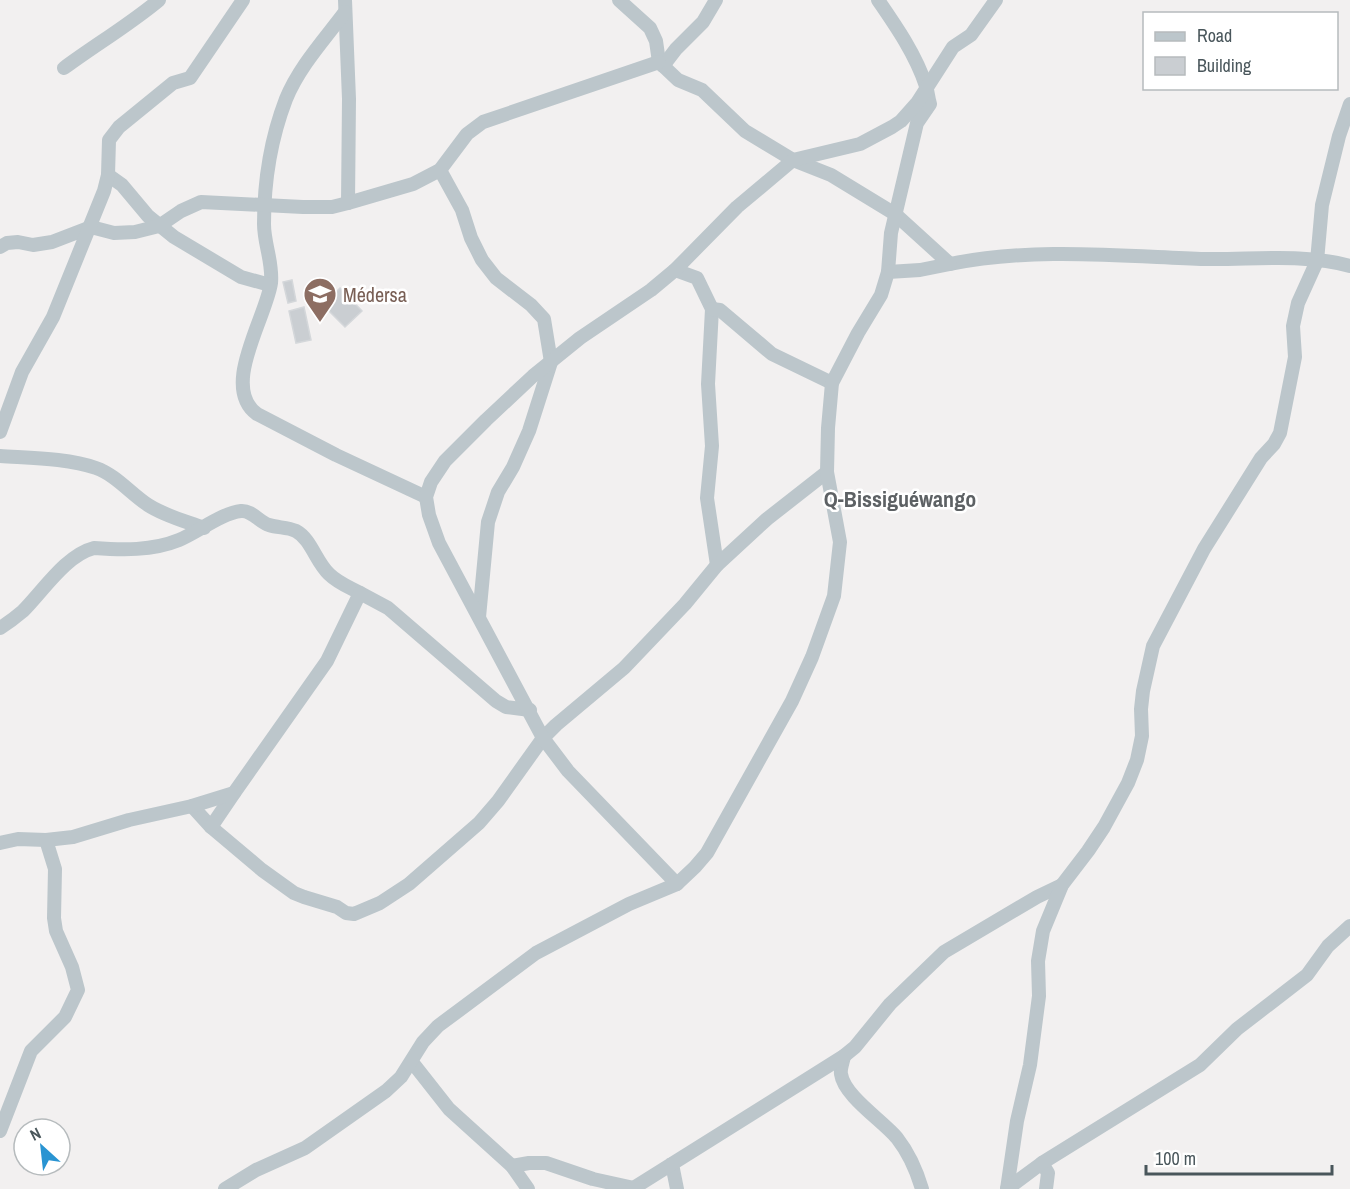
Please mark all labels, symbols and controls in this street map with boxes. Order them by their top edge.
legend [1143,12,1338,90]
text: Road [1197,23,1232,48]
text: Building [1197,53,1252,78]
school or university icon: Médersa [302,276,338,323]
place label: Médersa [343,281,407,308]
district label: Q-Bissiguéwango [824,484,976,514]
north arrow [12,1117,72,1177]
text: N [26,1122,44,1146]
scale bar [1146,1138,1332,1176]
text: 100 m [1155,1146,1196,1171]

